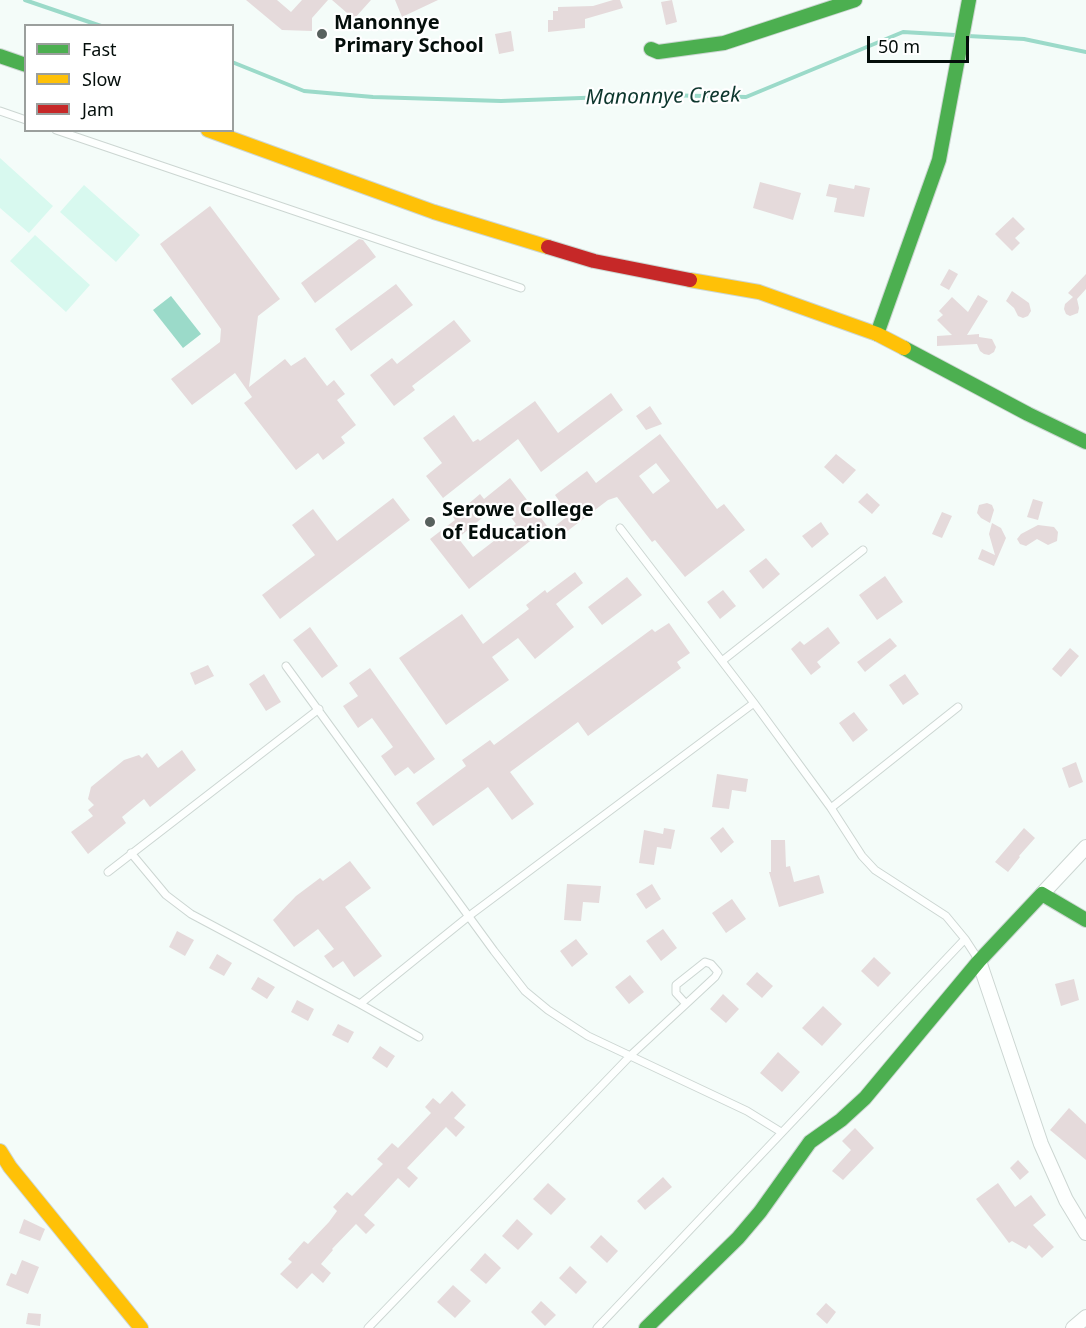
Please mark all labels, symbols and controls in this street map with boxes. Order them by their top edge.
place label: Manonnye Primary School [334,11,484,58]
legend [24,24,234,132]
scale bar [870,24,972,62]
marker: Manonnye Primary School [315,27,329,41]
text: 50 m [878,34,920,58]
text: Fast [82,37,117,61]
text: Slow [82,67,121,91]
water label: Manonnye Creek [585,83,741,111]
text: Jam [82,97,114,121]
place label: Serowe College of Education [442,498,594,545]
marker: Serowe College of Education [423,515,437,529]

